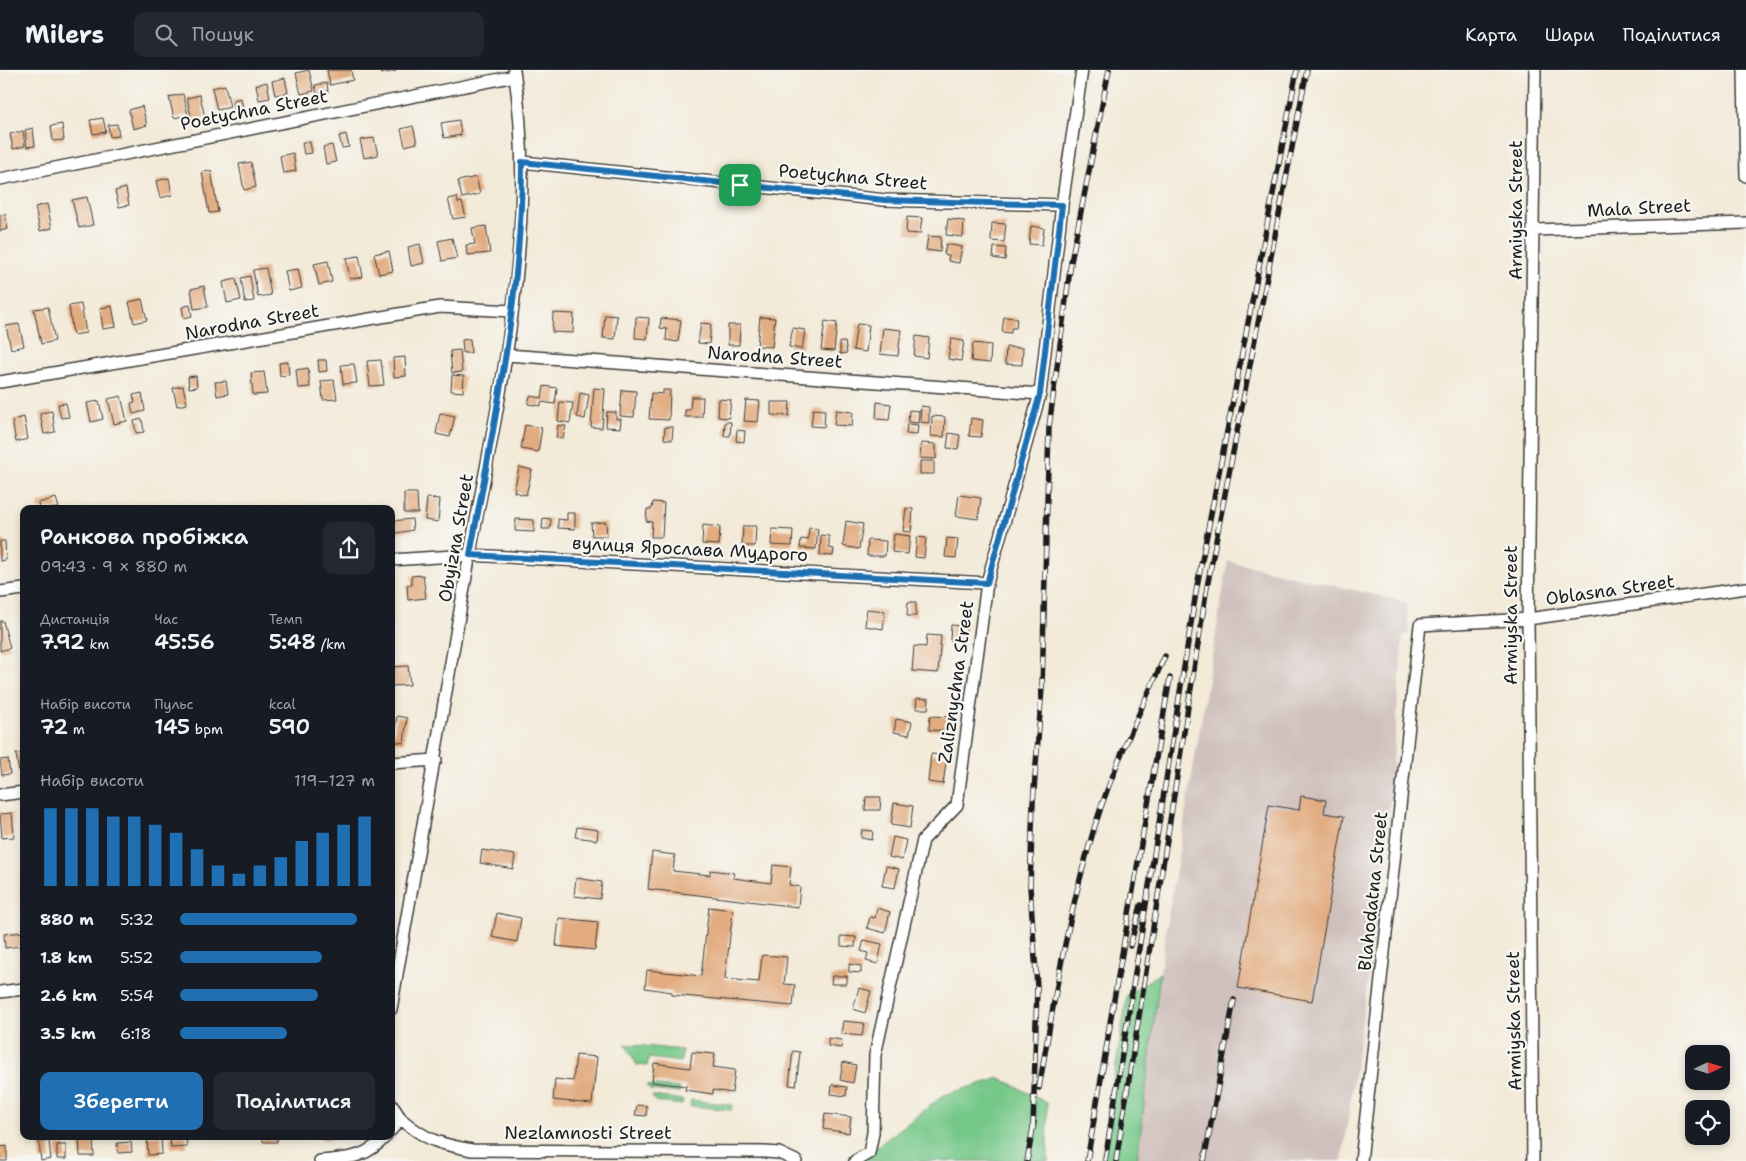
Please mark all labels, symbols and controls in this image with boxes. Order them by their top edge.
search box [134,12,484,57]
text: Milers [25,19,104,51]
icon: search [152,21,180,49]
text: Пошук [192,22,254,47]
text: Карта [1465,23,1517,47]
text: Шари [1545,23,1595,47]
text: Поділитися [1623,23,1721,47]
street label: Poetychna Street [178,84,330,136]
street label: Armiyska Street [1504,140,1528,280]
street label: Poetychna Street [778,159,929,195]
pin [719,164,761,206]
icon: arrive [726,171,754,199]
street label: Mala Street [1586,193,1692,223]
street label: Narodna Street [183,298,321,346]
street label: Narodna Street [707,340,844,374]
street label: Obyizna Street [433,472,479,604]
text: Ранкова пробіжка [40,522,248,551]
button: share [323,522,375,574]
street label: вулиця Ярослава Мудрого [572,531,808,567]
street label: Armiyska Street [1499,545,1523,685]
text: 09:43 · 9 × 880 m [40,556,187,577]
street label: Oblasna Street [1544,569,1676,611]
street label: Zaliznychna Street [933,599,979,765]
text: Дистанція [40,610,110,628]
text: Час [154,610,178,628]
text: Темп [269,610,303,628]
text: 7.92 [40,628,85,656]
text: 45:56 [154,628,215,656]
text: 5:48 [269,628,316,656]
text: km [85,635,109,653]
text: /km [316,635,346,653]
text: Набір висоти [40,695,131,713]
text: Пульс [154,695,194,713]
text: kcal [269,695,296,713]
text: 72 [40,713,68,741]
text: 145 [154,713,190,741]
text: 590 [269,713,310,741]
text: m [68,720,85,738]
text: bpm [190,720,223,738]
text: Набір висоти [40,770,144,791]
text: 119–127 m [294,770,375,791]
street label: Blahodatna Street [1353,810,1393,972]
text: 880 m [40,909,94,930]
text: 5:32 [120,909,154,930]
text: 1.8 km [40,947,92,968]
text: 5:52 [120,947,153,968]
street label: Armiyska Street [1501,951,1527,1091]
text: 2.6 km [40,985,97,1006]
text: 5:54 [120,985,154,1006]
text: 3.5 km [40,1023,96,1044]
text: 6:18 [120,1023,152,1044]
north arrow [1685,1045,1730,1090]
map controls [1685,1045,1730,1145]
button: Зберегти [40,1072,203,1130]
button: Поділитися [213,1072,375,1130]
button: locate [1685,1100,1730,1145]
street label: Nezlamnosti Street [504,1121,672,1145]

